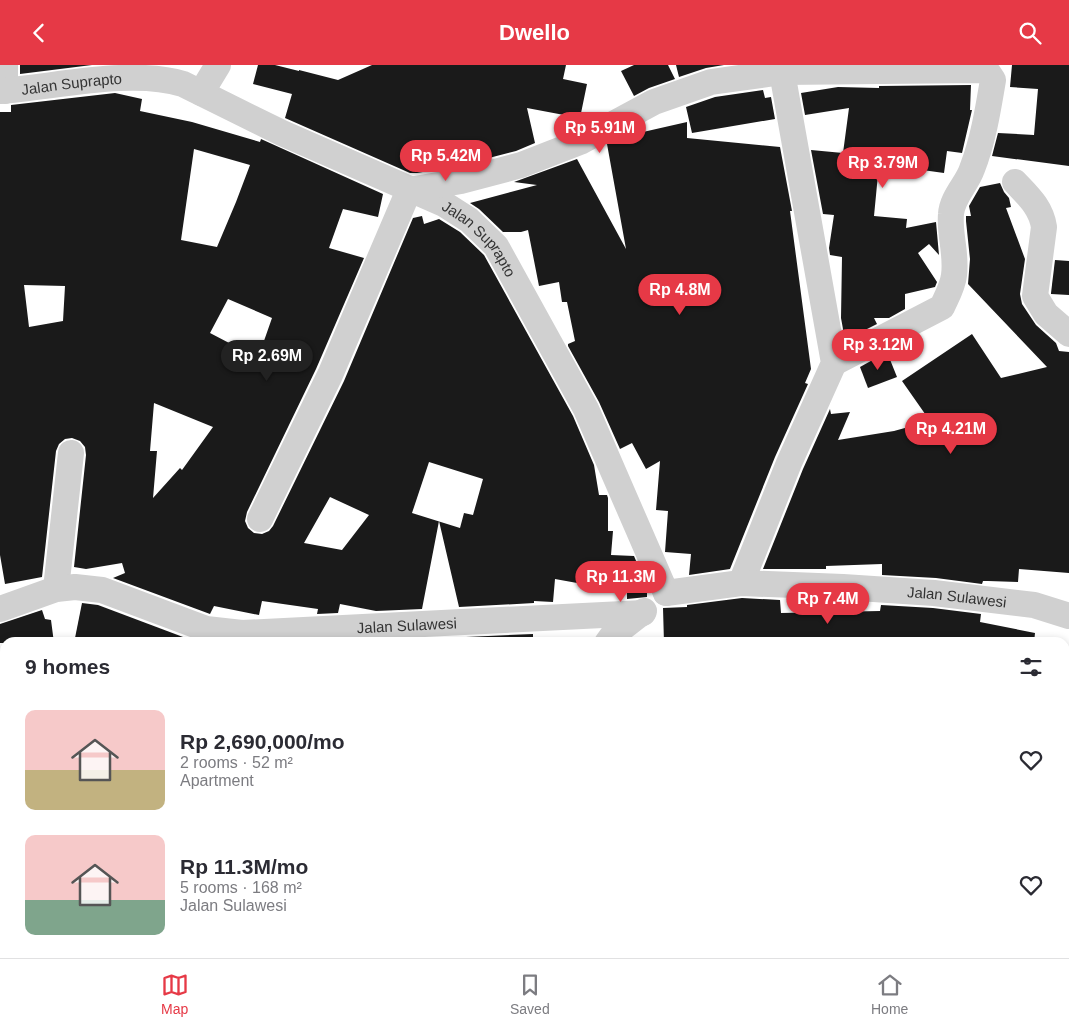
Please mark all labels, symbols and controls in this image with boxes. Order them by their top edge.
icon: back [25,19,53,47]
icon: search [1016,19,1044,47]
text: Dwello [499,20,570,45]
street label: Jalan Suprapto [20,69,122,97]
pin: Rp 5.91M [548,111,652,154]
text: Rp 5.91M [565,119,635,136]
pin: Rp 5.42M [394,139,498,182]
text: Rp 5.42M [411,147,481,164]
pin: Rp 3.79M [831,147,935,189]
text: Rp 3.79M [848,154,918,171]
street label: Jalan Suprapto [439,197,520,280]
pin: Rp 4.8M [634,273,726,316]
text: Rp 4.8M [649,281,711,298]
pin: Rp 3.12M [826,329,930,371]
text: Rp 3.12M [843,336,913,353]
pin: Rp 2.69M [215,339,319,382]
text: Rp 2.69M [232,347,302,364]
pin: Rp 4.21M [899,413,1003,455]
text: Rp 4.21M [916,420,986,437]
pin: Rp 11.3M [569,561,673,603]
text: Rp 11.3M [586,568,656,585]
pin: Rp 7.4M [782,583,874,625]
street label: Jalan Sulawesi [906,583,1008,610]
text: Rp 7.4M [797,590,859,607]
street label: Jalan Sulawesi [356,614,457,636]
icon: filters [1017,653,1045,681]
text: 9 homes [25,655,110,678]
icon: home [65,730,125,790]
text: Rp 2,690,000/mo [180,730,345,753]
icon: heart [1017,746,1045,774]
text: 2 rooms · 52 m² [180,754,293,771]
text: Apartment [180,772,254,789]
icon: home [65,855,125,915]
text: Rp 11.3M/mo [180,855,308,878]
icon: heart [1017,871,1045,899]
text: 5 rooms · 168 m² [180,879,302,896]
text: Jalan Sulawesi [180,897,287,914]
tab: Map [161,971,189,1017]
tab: Saved [510,971,550,1017]
tab: Home [871,971,908,1017]

